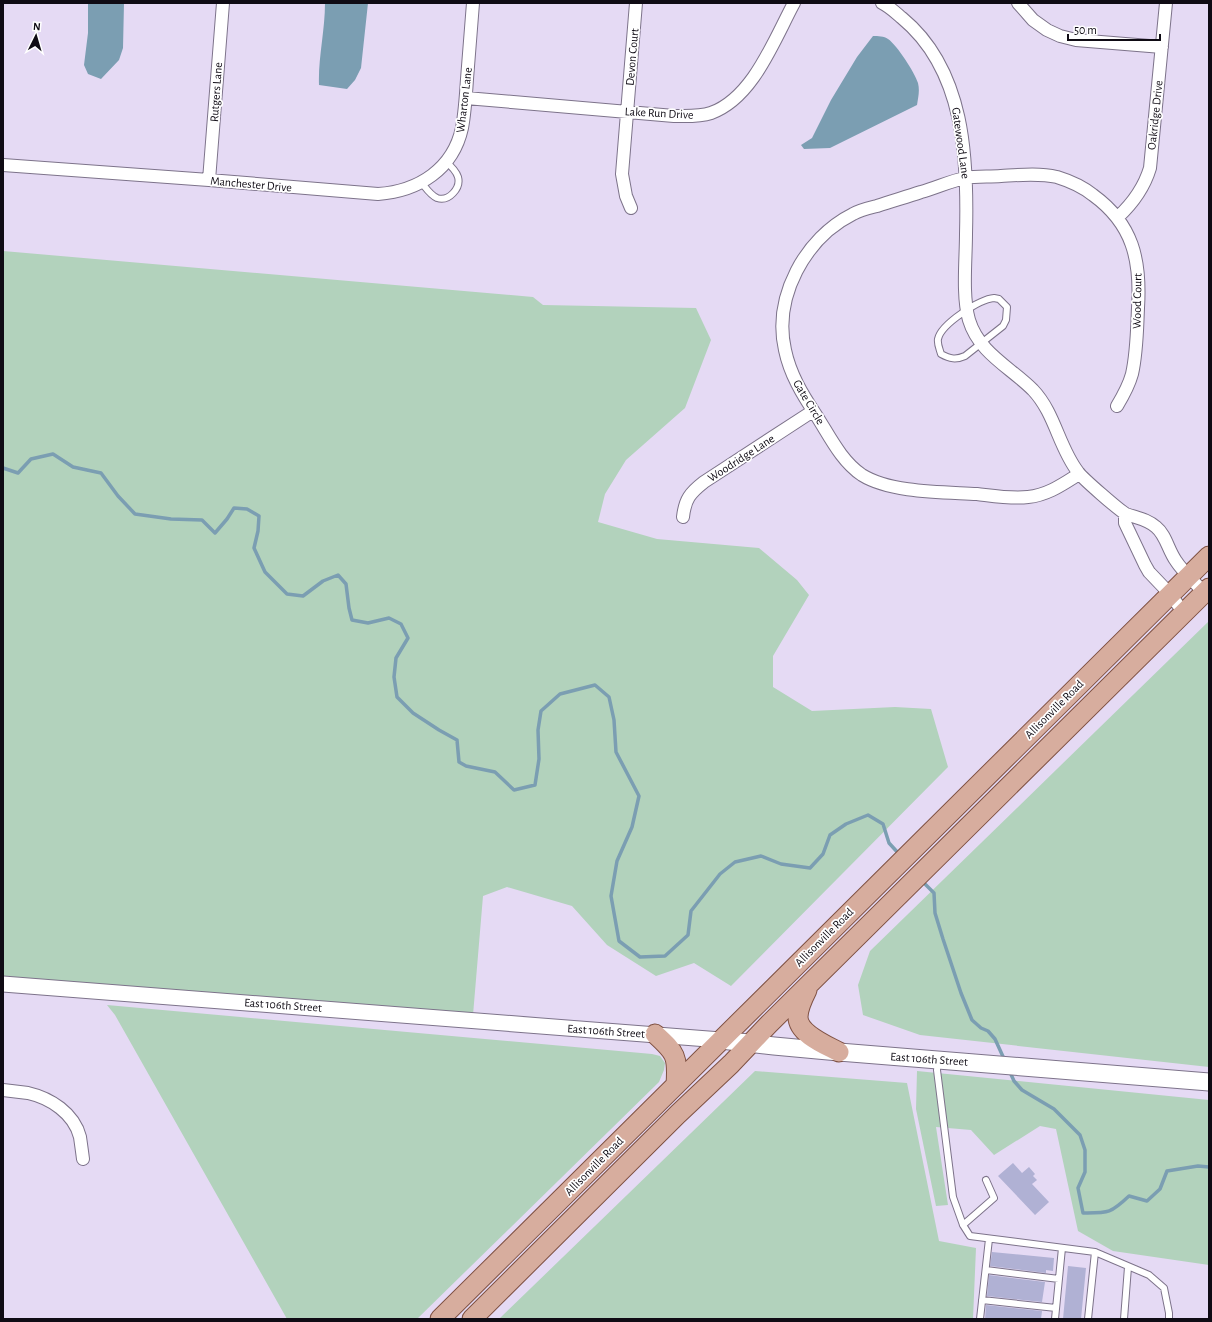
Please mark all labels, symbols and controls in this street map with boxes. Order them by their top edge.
north arrow [16,16,56,56]
scale bar [1068,16,1160,42]
text: N [33,21,41,32]
text: 50 m [1074,24,1097,36]
street label: Devon Court [624,28,641,86]
street label: Rutgers Lane [208,62,224,122]
street label: Wharton Lane [454,67,474,133]
street label: Oakridge Drive [1145,80,1165,150]
street label: Lake Run Drive [624,105,694,121]
street label: Gatewood Lane [950,107,972,179]
street label: Manchester Drive [210,174,292,194]
street label: Wood Court [1131,273,1143,329]
street label: Gate Circle [791,378,827,426]
street label: Woodridge Lane [706,432,776,484]
street label: Allisonville Road [1022,677,1086,741]
street label: Allisonville Road [792,905,856,969]
street label: East 106th Street [244,996,322,1014]
street label: East 106th Street [567,1022,645,1040]
street label: East 106th Street [890,1050,968,1068]
street label: Allisonville Road [562,1134,626,1198]

